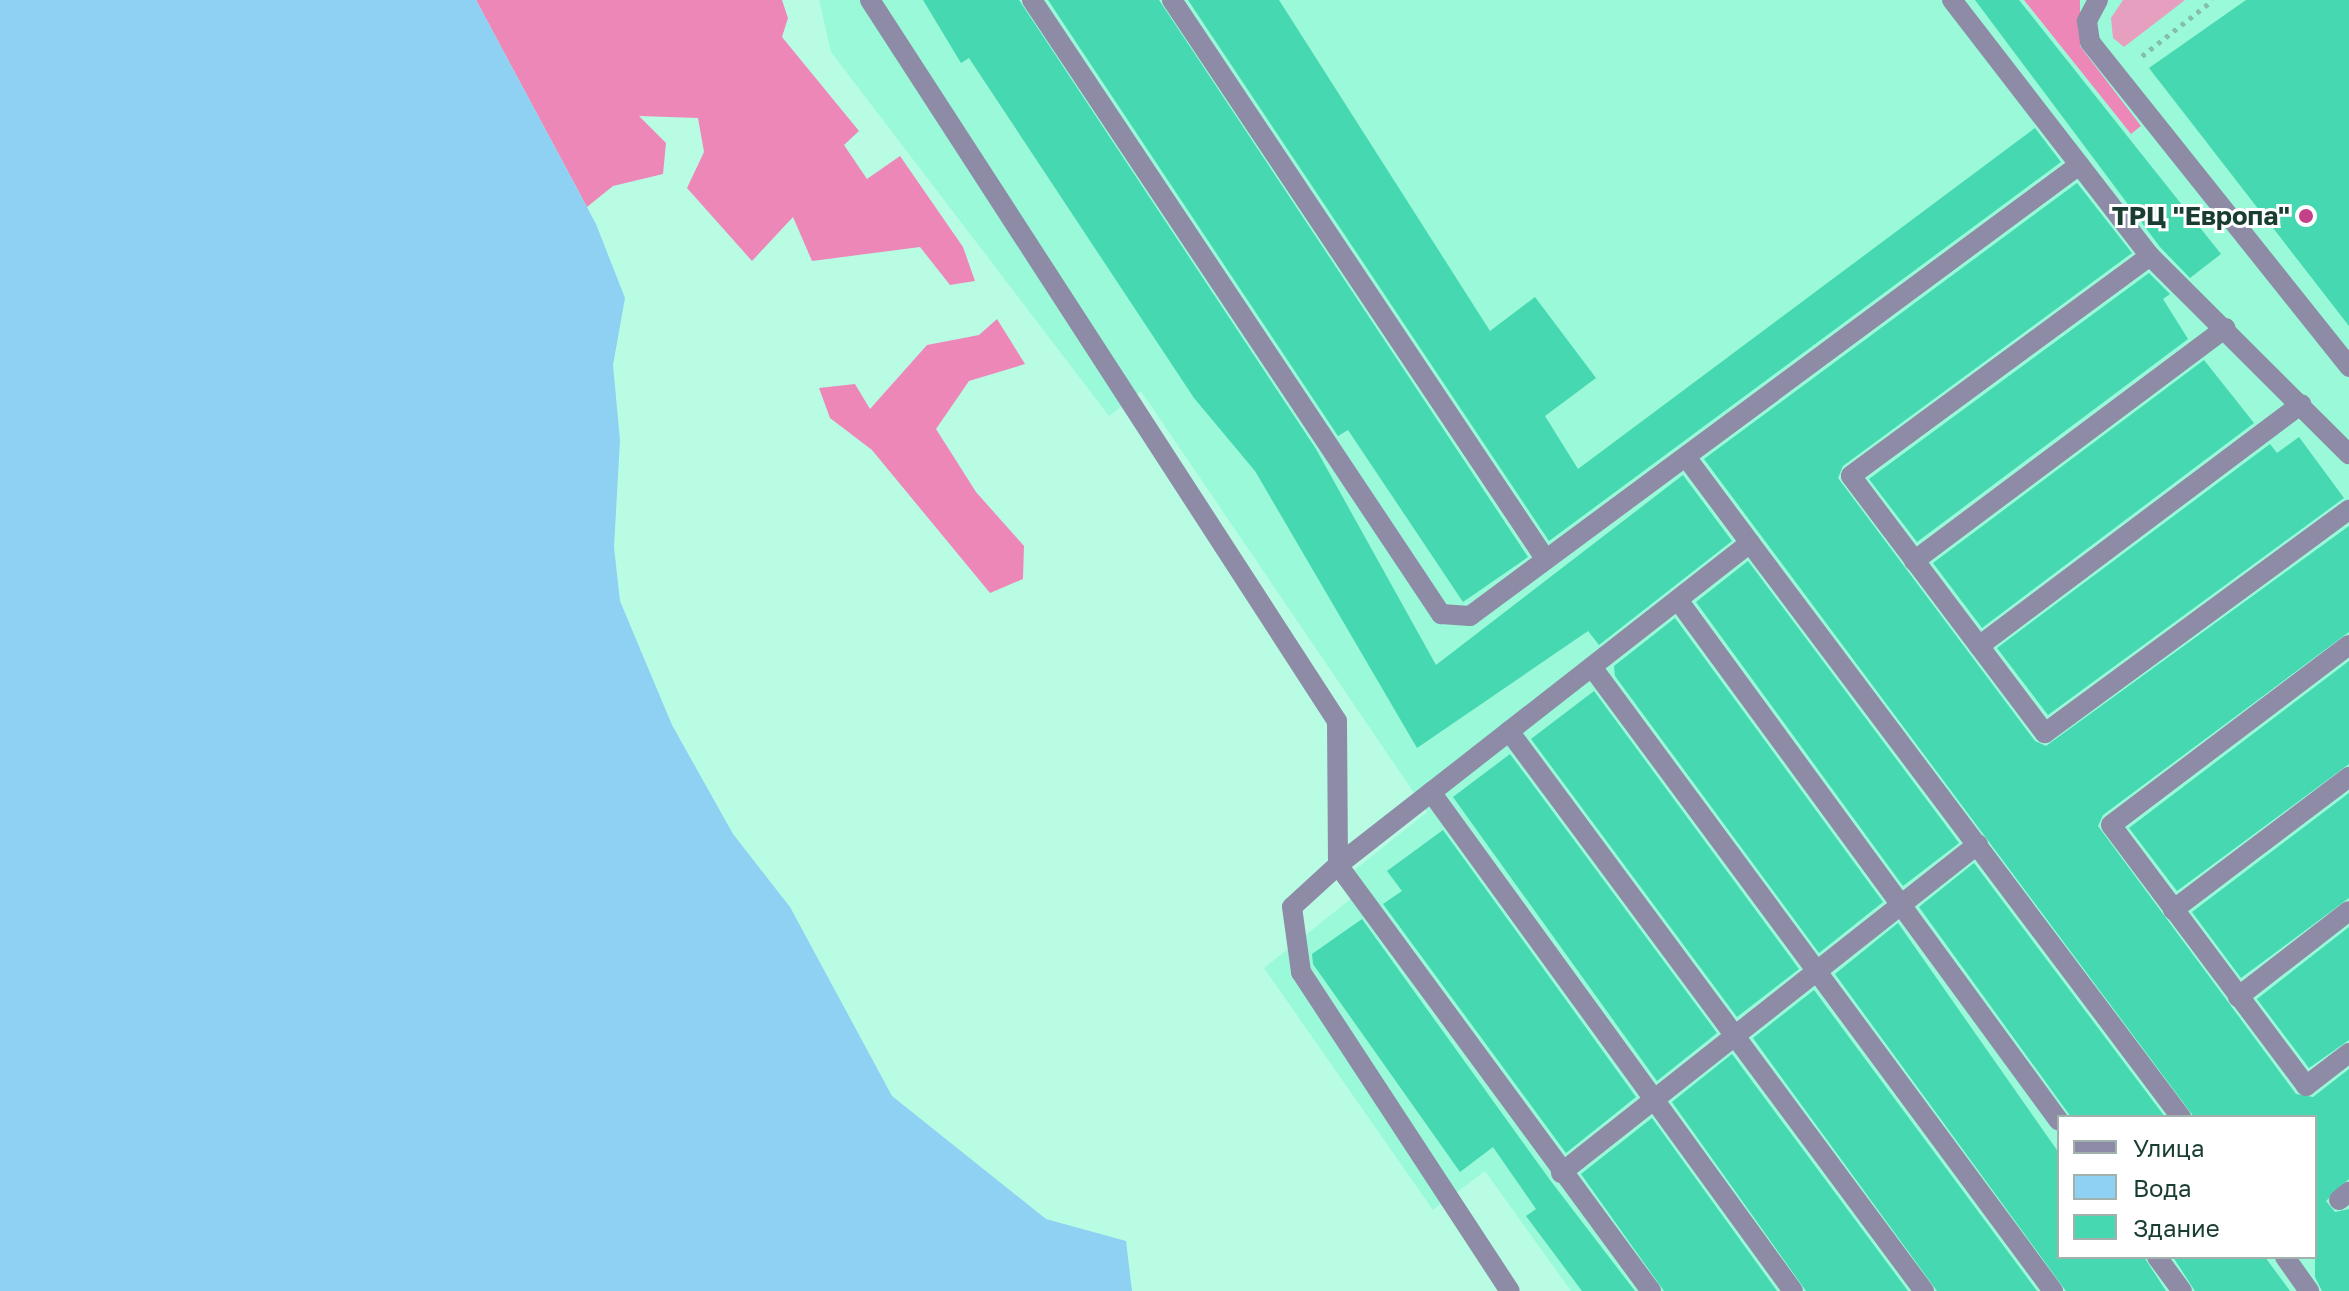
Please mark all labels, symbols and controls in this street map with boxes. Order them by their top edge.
place label: ТРЦ "Европа" [2112,200,2290,232]
marker: ТРЦ "Европа" [2297,207,2315,225]
legend [2057,1115,2317,1259]
text: Улица [2133,1133,2205,1162]
text: Вода [2133,1173,2192,1202]
text: Здание [2133,1213,2220,1242]

